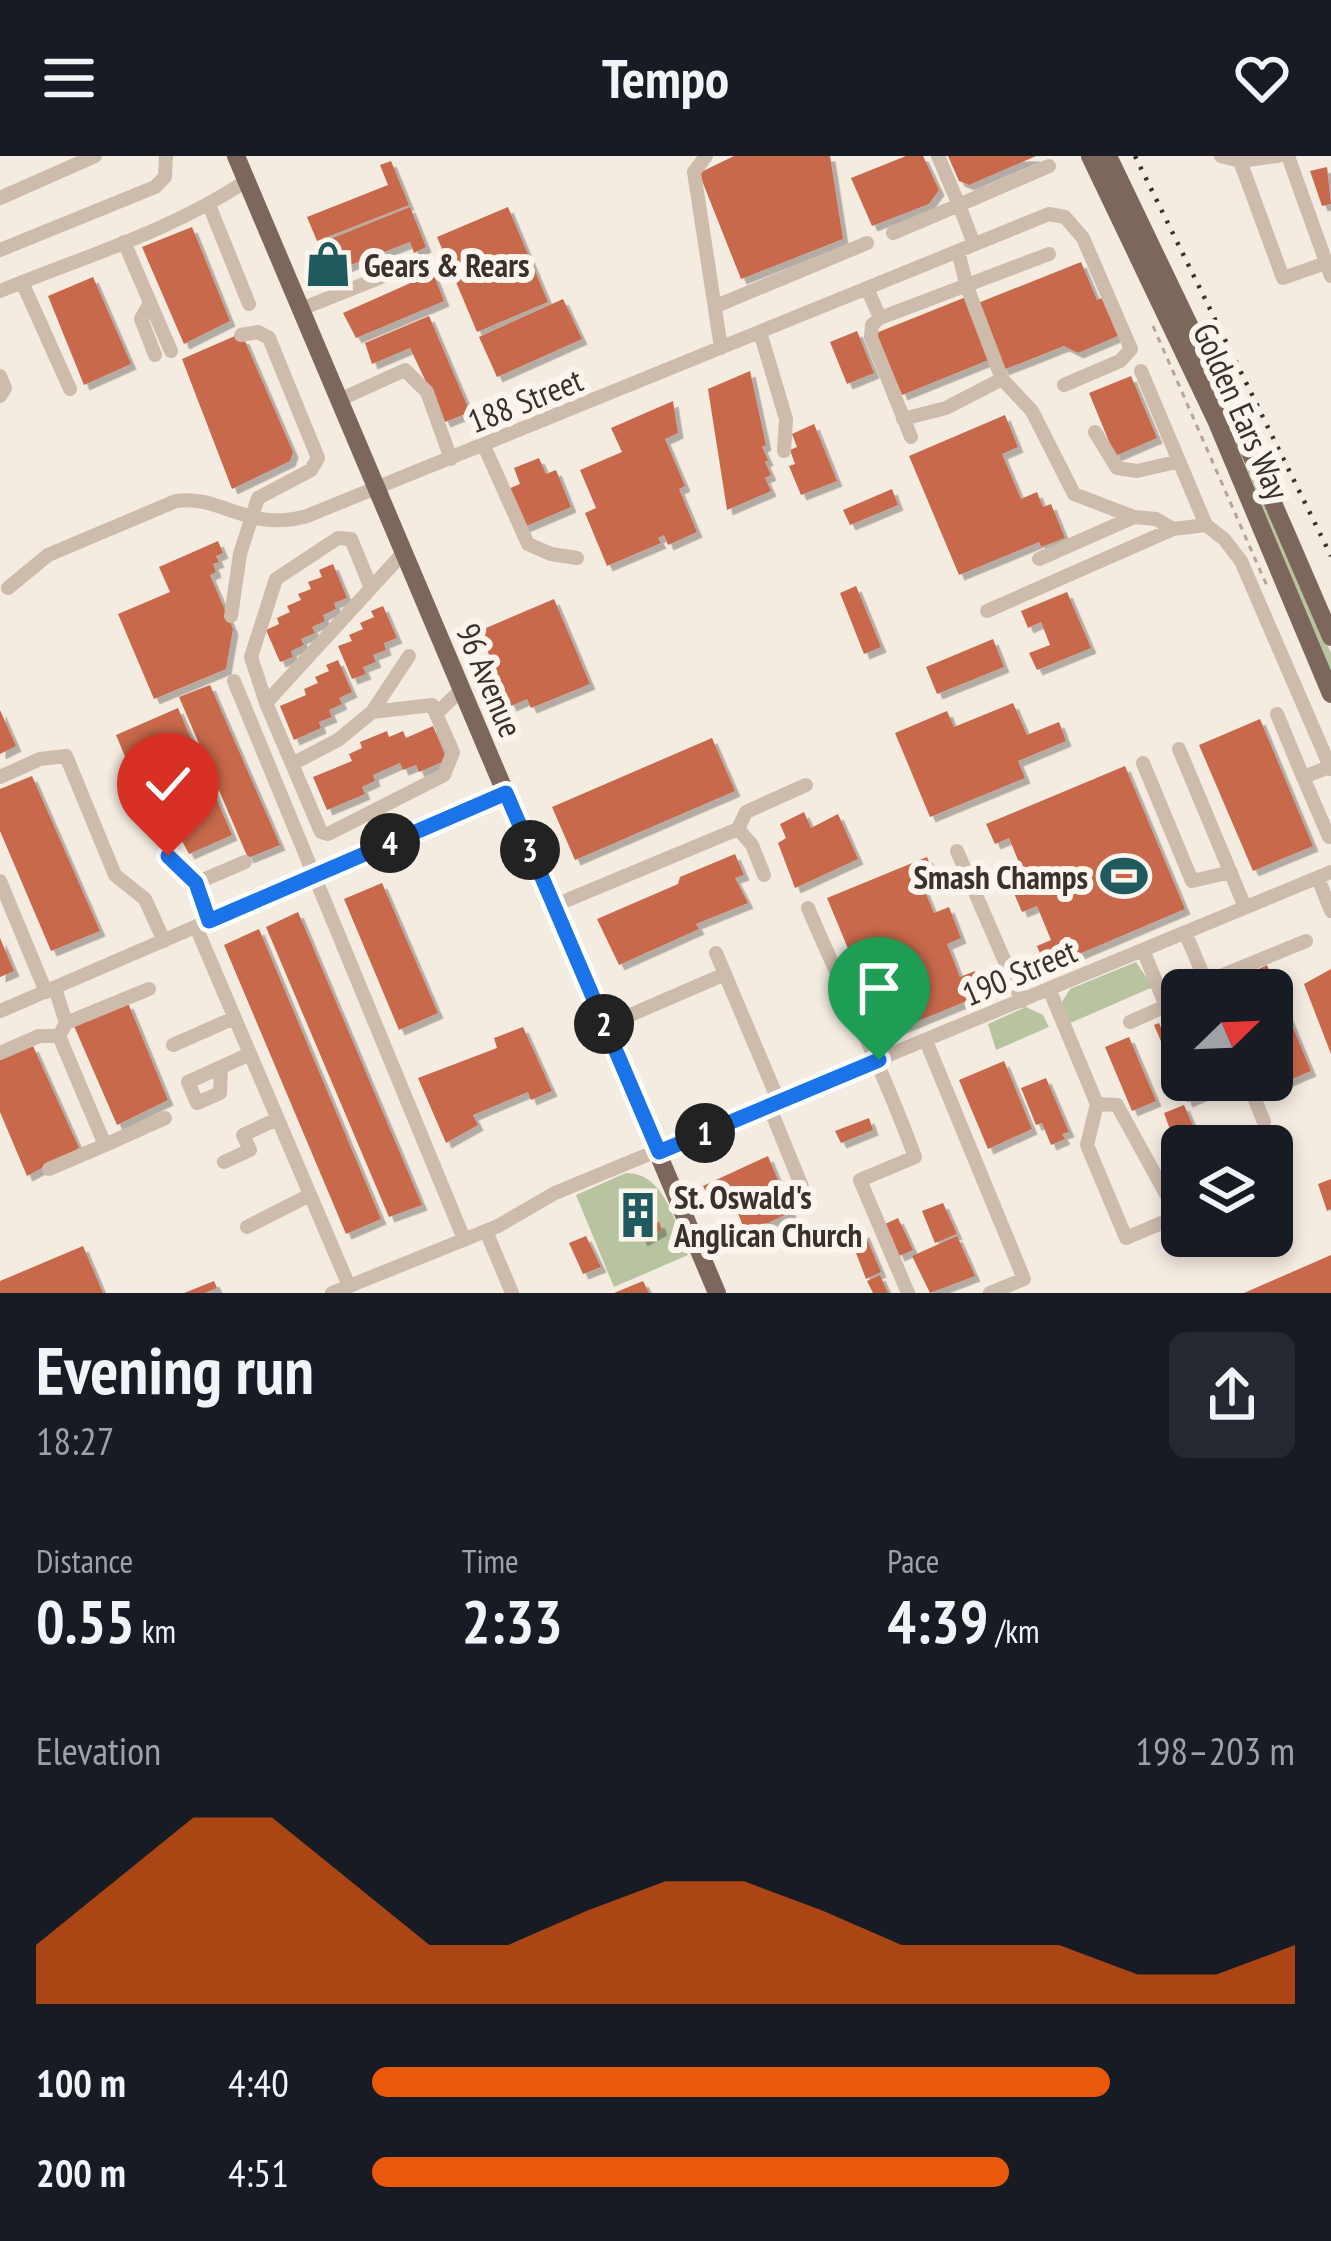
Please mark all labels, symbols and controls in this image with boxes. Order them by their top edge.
text: Tempo [602,43,729,113]
icon: menu [36,45,102,111]
icon: heart [1229,45,1295,111]
shop icon: Gears & Rears [303,239,353,289]
place label: Gears & Rears [364,243,529,286]
street label: Golden Ears Way [1184,316,1300,506]
street label: 188 Street [461,358,589,442]
street label: 96 Avenue [447,617,533,743]
pin [117,733,219,856]
icon: check [135,751,201,817]
pin: 4 [360,813,420,873]
pin: 3 [500,820,560,880]
text: 4 [382,821,398,864]
text: 3 [522,828,538,871]
sports icon: Smash Champs [1099,851,1149,901]
place label: Smash Champs [914,855,1088,898]
street label: 190 Street [955,929,1083,1015]
pin [828,937,930,1060]
icon: arrive [846,955,912,1021]
north arrow [1161,969,1293,1101]
map controls [1161,969,1293,1257]
pin: 2 [574,994,634,1054]
text: 2 [596,1002,612,1045]
pin: 1 [675,1103,735,1163]
text: 1 [697,1111,713,1154]
button: layers [1161,1125,1293,1257]
place label: St. Oswald's Anglican Church [673,1175,862,1256]
building icon: St. Oswald's Anglican Church [613,1190,663,1240]
text: Evening run [36,1327,314,1412]
button: share [1169,1332,1295,1458]
text: 18:27 [36,1415,114,1466]
text: Distance [36,1539,133,1582]
text: Time [462,1539,519,1582]
text: Pace [887,1539,939,1582]
text: 0.55 [36,1582,135,1660]
text: 2:33 [462,1582,563,1660]
text: 4:39 [887,1582,988,1660]
text: km [135,1609,176,1652]
text: /km [988,1609,1039,1652]
text: Elevation [36,1725,161,1776]
text: 198–203 m [1135,1725,1295,1776]
text: 100 m [36,2057,126,2108]
text: 4:40 [228,2057,289,2108]
text: 200 m [36,2147,126,2198]
text: 4:51 [228,2147,289,2198]

